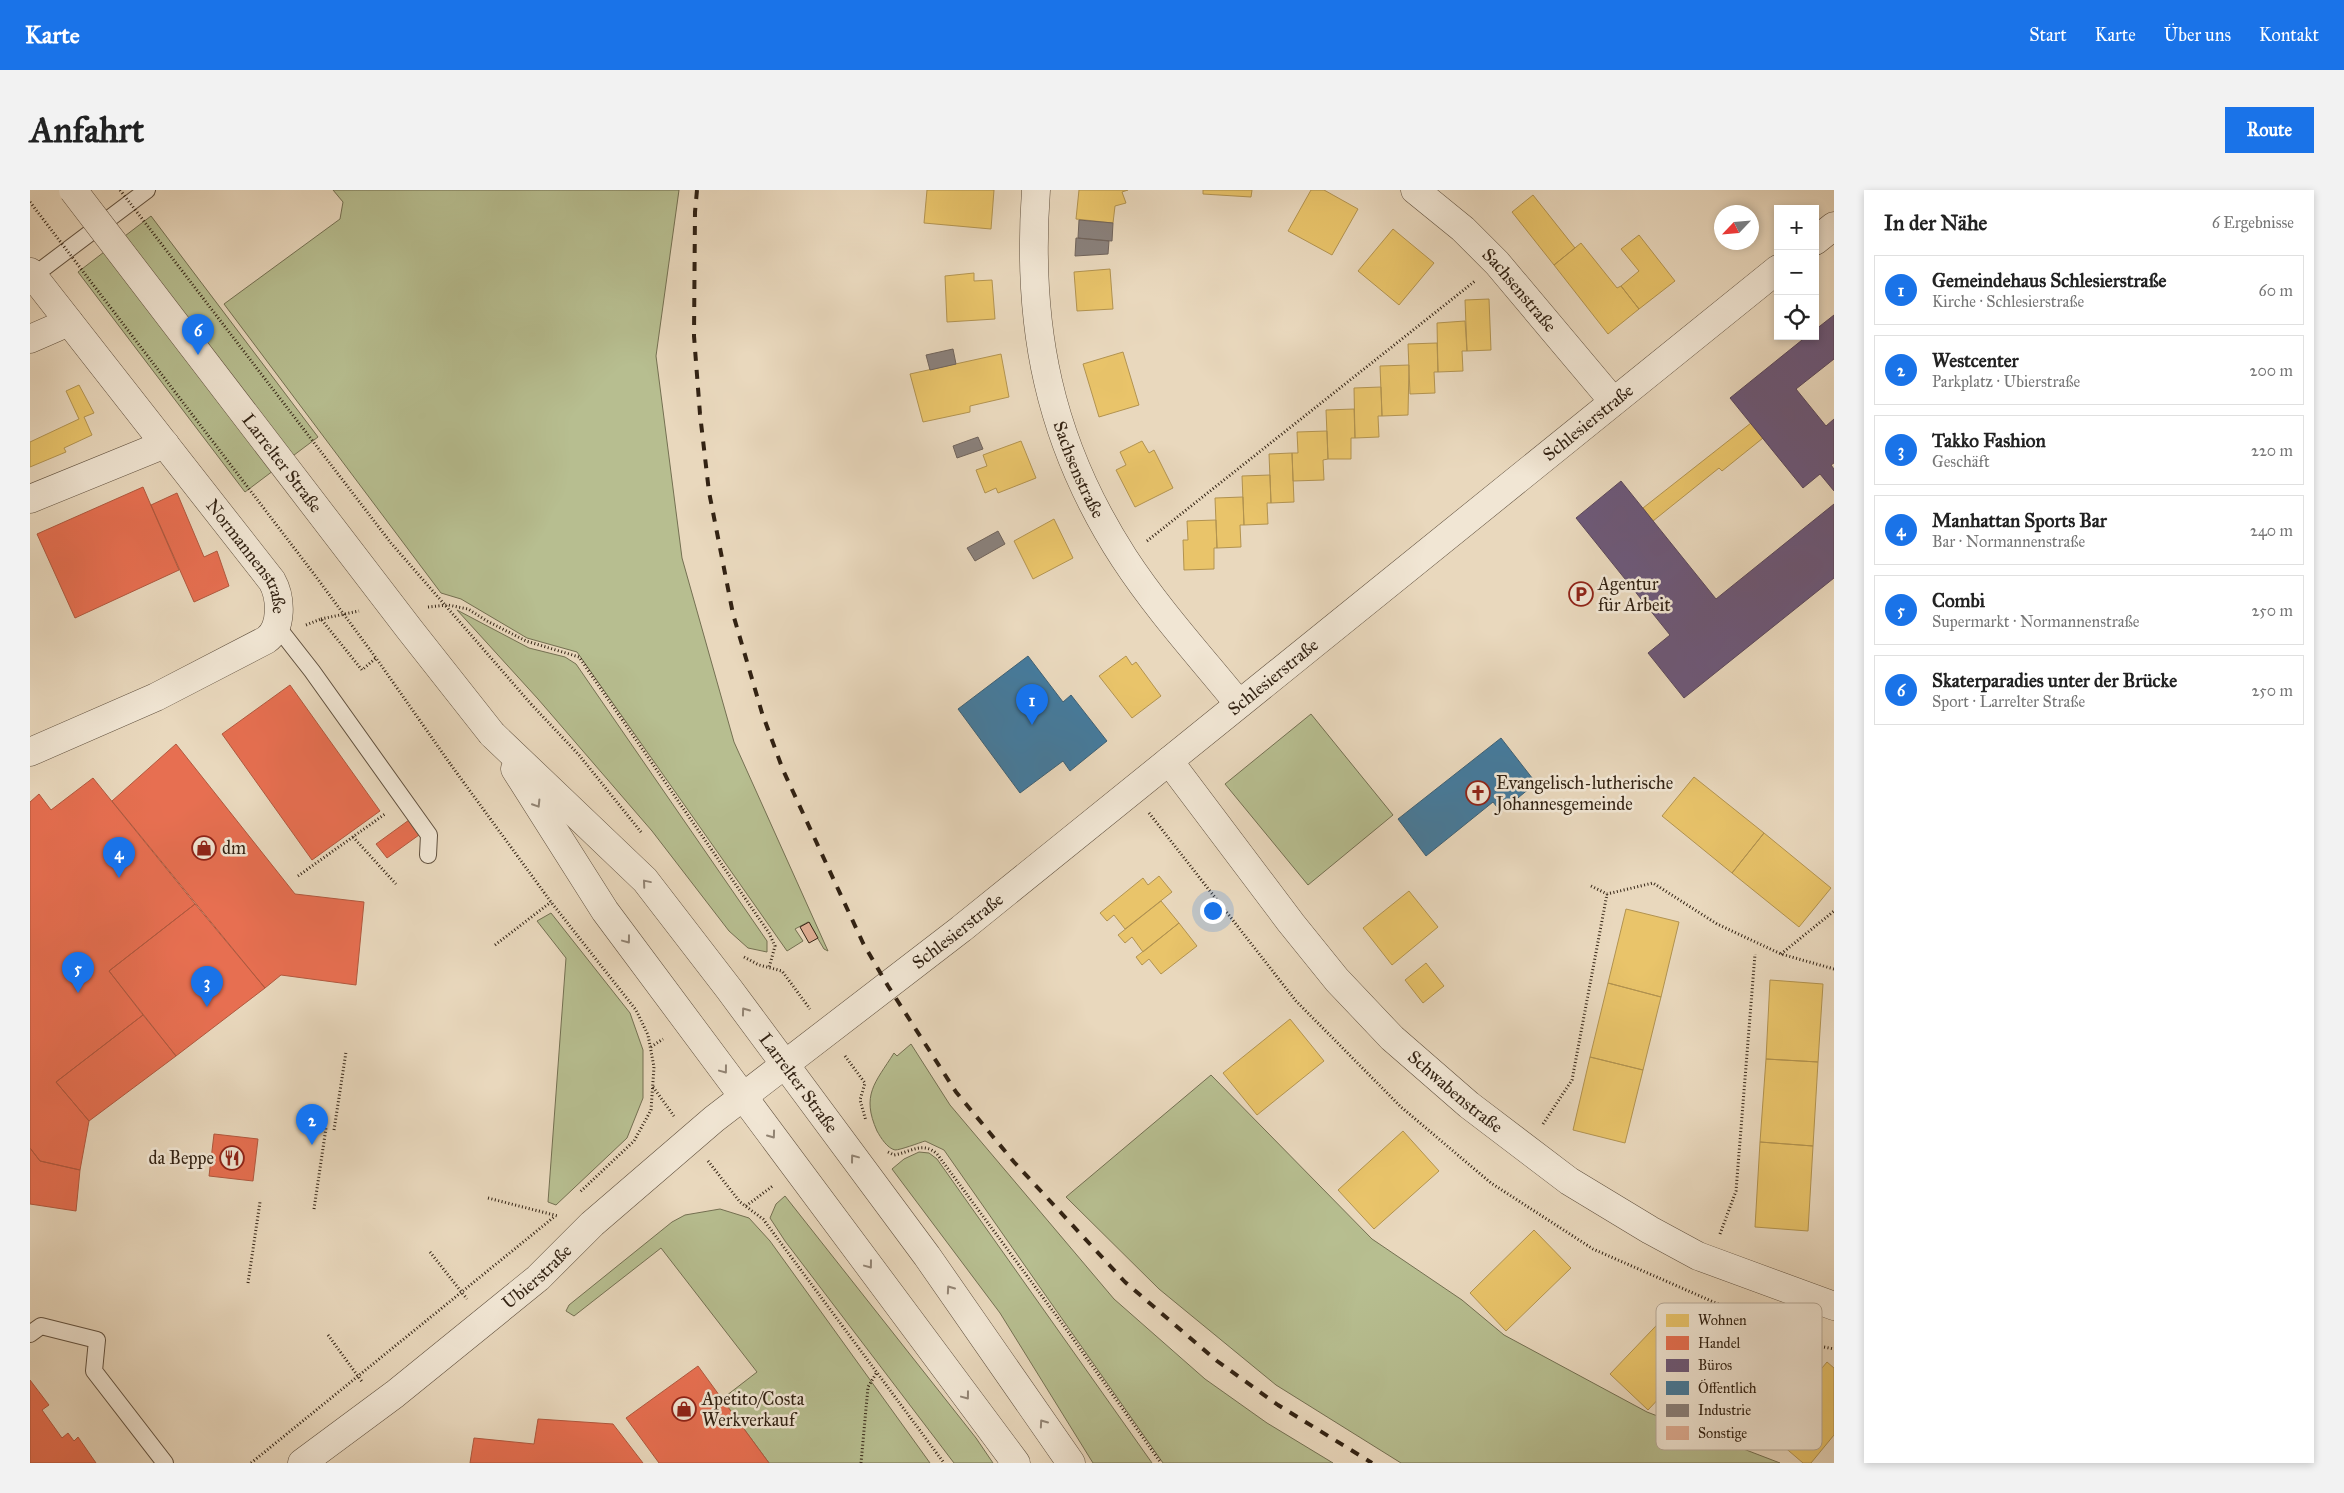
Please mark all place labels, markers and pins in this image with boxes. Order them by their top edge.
pin: 6 [182,314,214,355]
place label: Agentur für Arbeit [1597,573,1671,616]
parking icon: Agentur für Arbeit [1568,581,1594,607]
pin: 1 [1016,684,1048,725]
place label: Evangelisch-lutherische Johannesgemeinde [1494,772,1673,816]
church icon: Evangelisch-lutherische Johannesgemeinde [1465,780,1491,806]
shop icon: dm [191,835,217,861]
pin: 4 [103,837,135,878]
place label: dm [222,837,246,859]
pin: 5 [62,952,94,993]
pin: 3 [191,966,223,1007]
pin: 2 [296,1104,328,1145]
restaurant icon: da Beppe [219,1145,245,1171]
place label: da Beppe [149,1147,214,1169]
place label: Apetito/Costa Werkverkauf [701,1388,805,1431]
shop icon: Apetito/Costa Werkverkauf [671,1396,697,1422]

